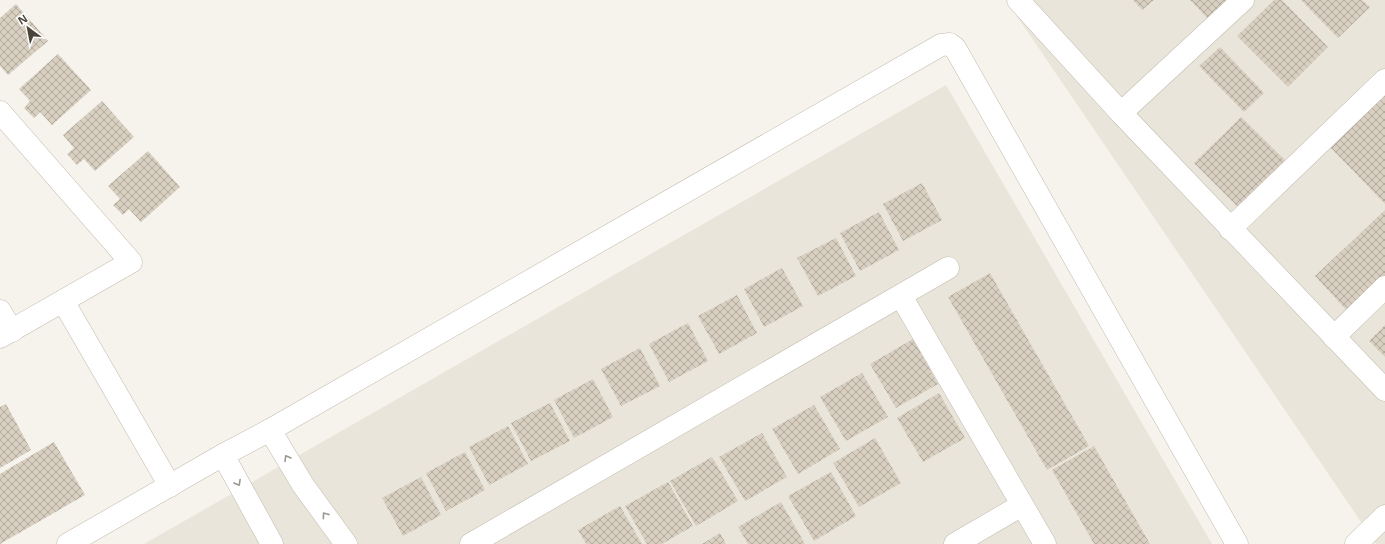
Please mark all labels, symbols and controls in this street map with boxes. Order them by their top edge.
north arrow [8,8,48,48]
text: N [15,10,30,28]
one-way arrow [284,455,292,462]
one-way arrow [234,479,241,486]
one-way arrow [323,512,330,519]

